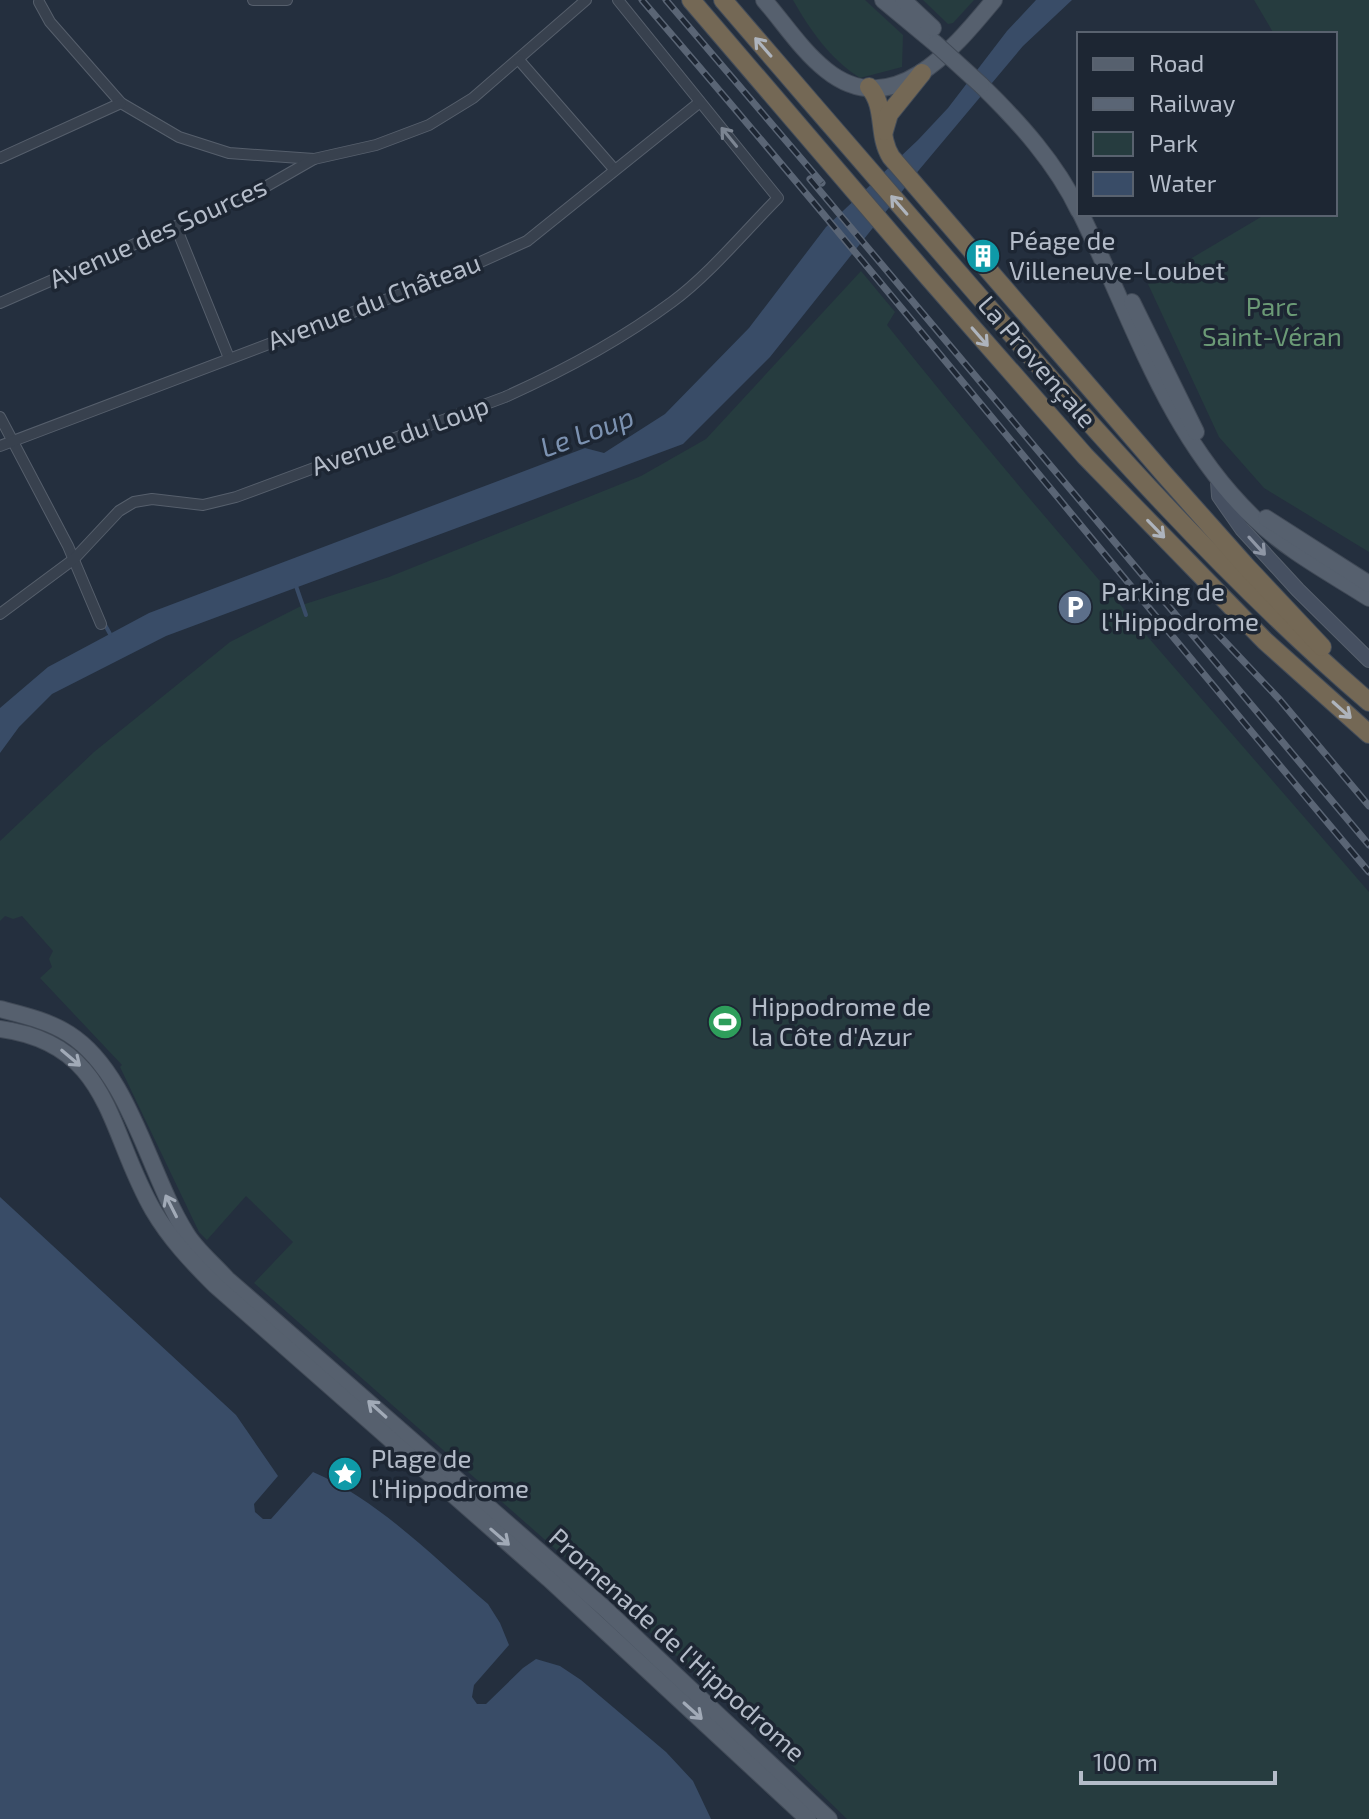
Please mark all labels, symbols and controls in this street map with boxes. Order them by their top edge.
legend [1077,32,1337,216]
one-way arrow [755,38,773,58]
text: Road [1149,48,1204,77]
text: Railway [1149,88,1236,117]
one-way arrow [720,127,738,148]
text: Park [1149,128,1198,157]
text: Water [1149,168,1217,197]
street label: Avenue des Sources [44,170,271,294]
one-way arrow [891,196,909,216]
place label: Péage de Villeneuve-Loubet [1009,224,1226,285]
building icon: Péage de Villeneuve-Loubet [964,237,1002,275]
street label: Avenue du Château [263,246,484,355]
street label: La Provençale [971,289,1104,435]
park label: Parc Saint-Véran [1202,290,1342,351]
one-way arrow [971,326,989,346]
street label: Avenue du Loup [307,388,492,481]
water label: Le Loup [535,398,638,464]
one-way arrow [1146,519,1165,538]
one-way arrow [1248,535,1266,555]
place label: Parking de l'Hippodrome [1101,575,1259,636]
parking icon: Parking de l'Hippodrome [1056,588,1094,626]
one-way arrow [1331,700,1352,719]
place label: Hippodrome de la Côte d'Azur [751,990,931,1051]
sports icon: Hippodrome de la Côte d'Azur [706,1003,744,1041]
one-way arrow [60,1049,81,1067]
one-way arrow [163,1195,178,1218]
one-way arrow [368,1400,388,1418]
place label: Plage de l’Hippodrome [371,1442,529,1503]
place icon: Plage de l’Hippodrome [326,1455,364,1493]
street label: Promenade de l'Hippodrome [544,1521,812,1767]
one-way arrow [490,1527,510,1545]
one-way arrow [683,1701,703,1719]
scale bar [1081,1735,1275,1785]
text: 100 m [1093,1747,1158,1776]

